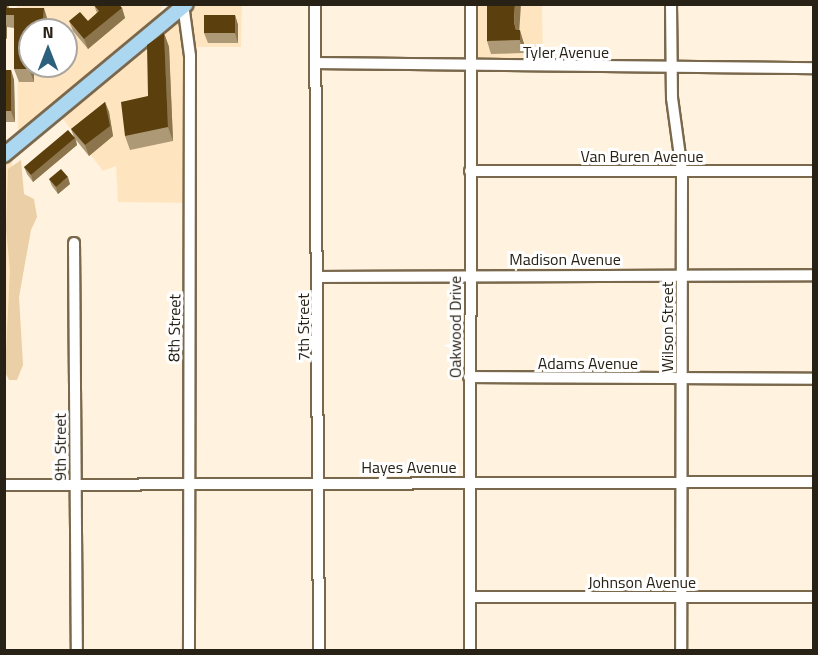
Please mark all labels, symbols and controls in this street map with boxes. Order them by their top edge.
north arrow [18,18,78,78]
text: N [42,20,54,44]
street label: Tyler Avenue [523,42,609,62]
street label: Van Buren Avenue [581,146,703,166]
street label: Madison Avenue [509,249,621,269]
street label: Oakwood Drive [445,276,465,378]
street label: Wilson Street [657,282,677,372]
street label: 7th Street [293,293,313,361]
street label: 8th Street [164,294,184,362]
street label: Adams Avenue [538,353,638,373]
street label: 9th Street [50,413,70,481]
street label: Hayes Avenue [361,457,457,477]
street label: Johnson Avenue [588,572,696,592]

